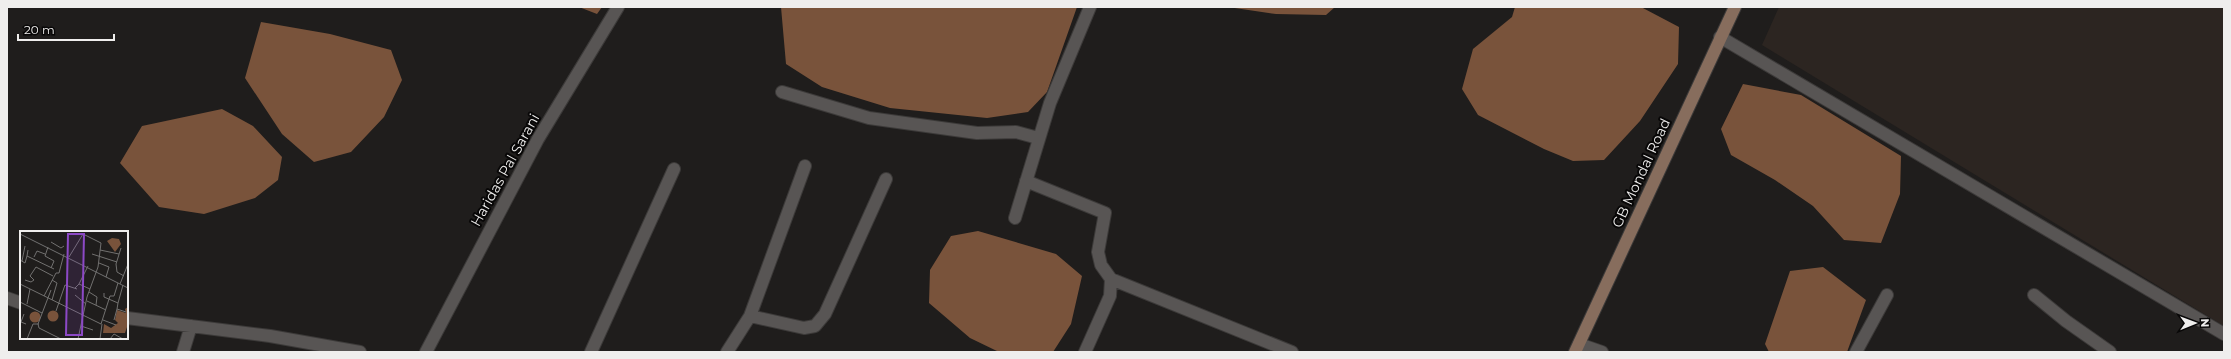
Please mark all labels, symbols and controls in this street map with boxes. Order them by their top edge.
scale bar [18,16,114,42]
text: 20 m [24,22,55,37]
street label: Haridas Pal Sarani [467,110,543,230]
street label: GB Mondal Road [1608,116,1674,230]
inset map [20,231,128,339]
north arrow [2175,303,2215,343]
text: N [2198,318,2212,327]

